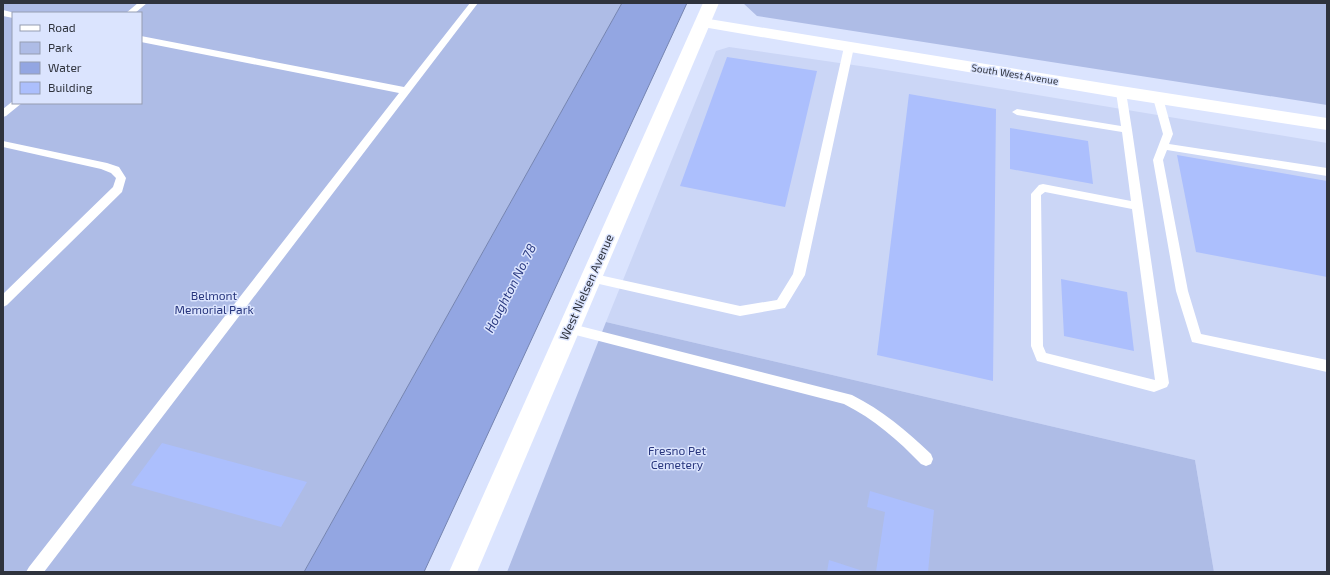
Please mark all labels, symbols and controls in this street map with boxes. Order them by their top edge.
legend [12,12,142,104]
text: Road [48,20,76,34]
text: Park [48,40,73,54]
text: Water [48,60,82,74]
street label: South West Avenue [971,61,1059,87]
text: Building [48,80,93,94]
street label: West Nielsen Avenue [556,232,616,342]
water label: Houghton No. 78 [481,241,539,335]
park label: Belmont Memorial Park [174,288,254,316]
park label: Fresno Pet Cemetery [648,443,706,471]

